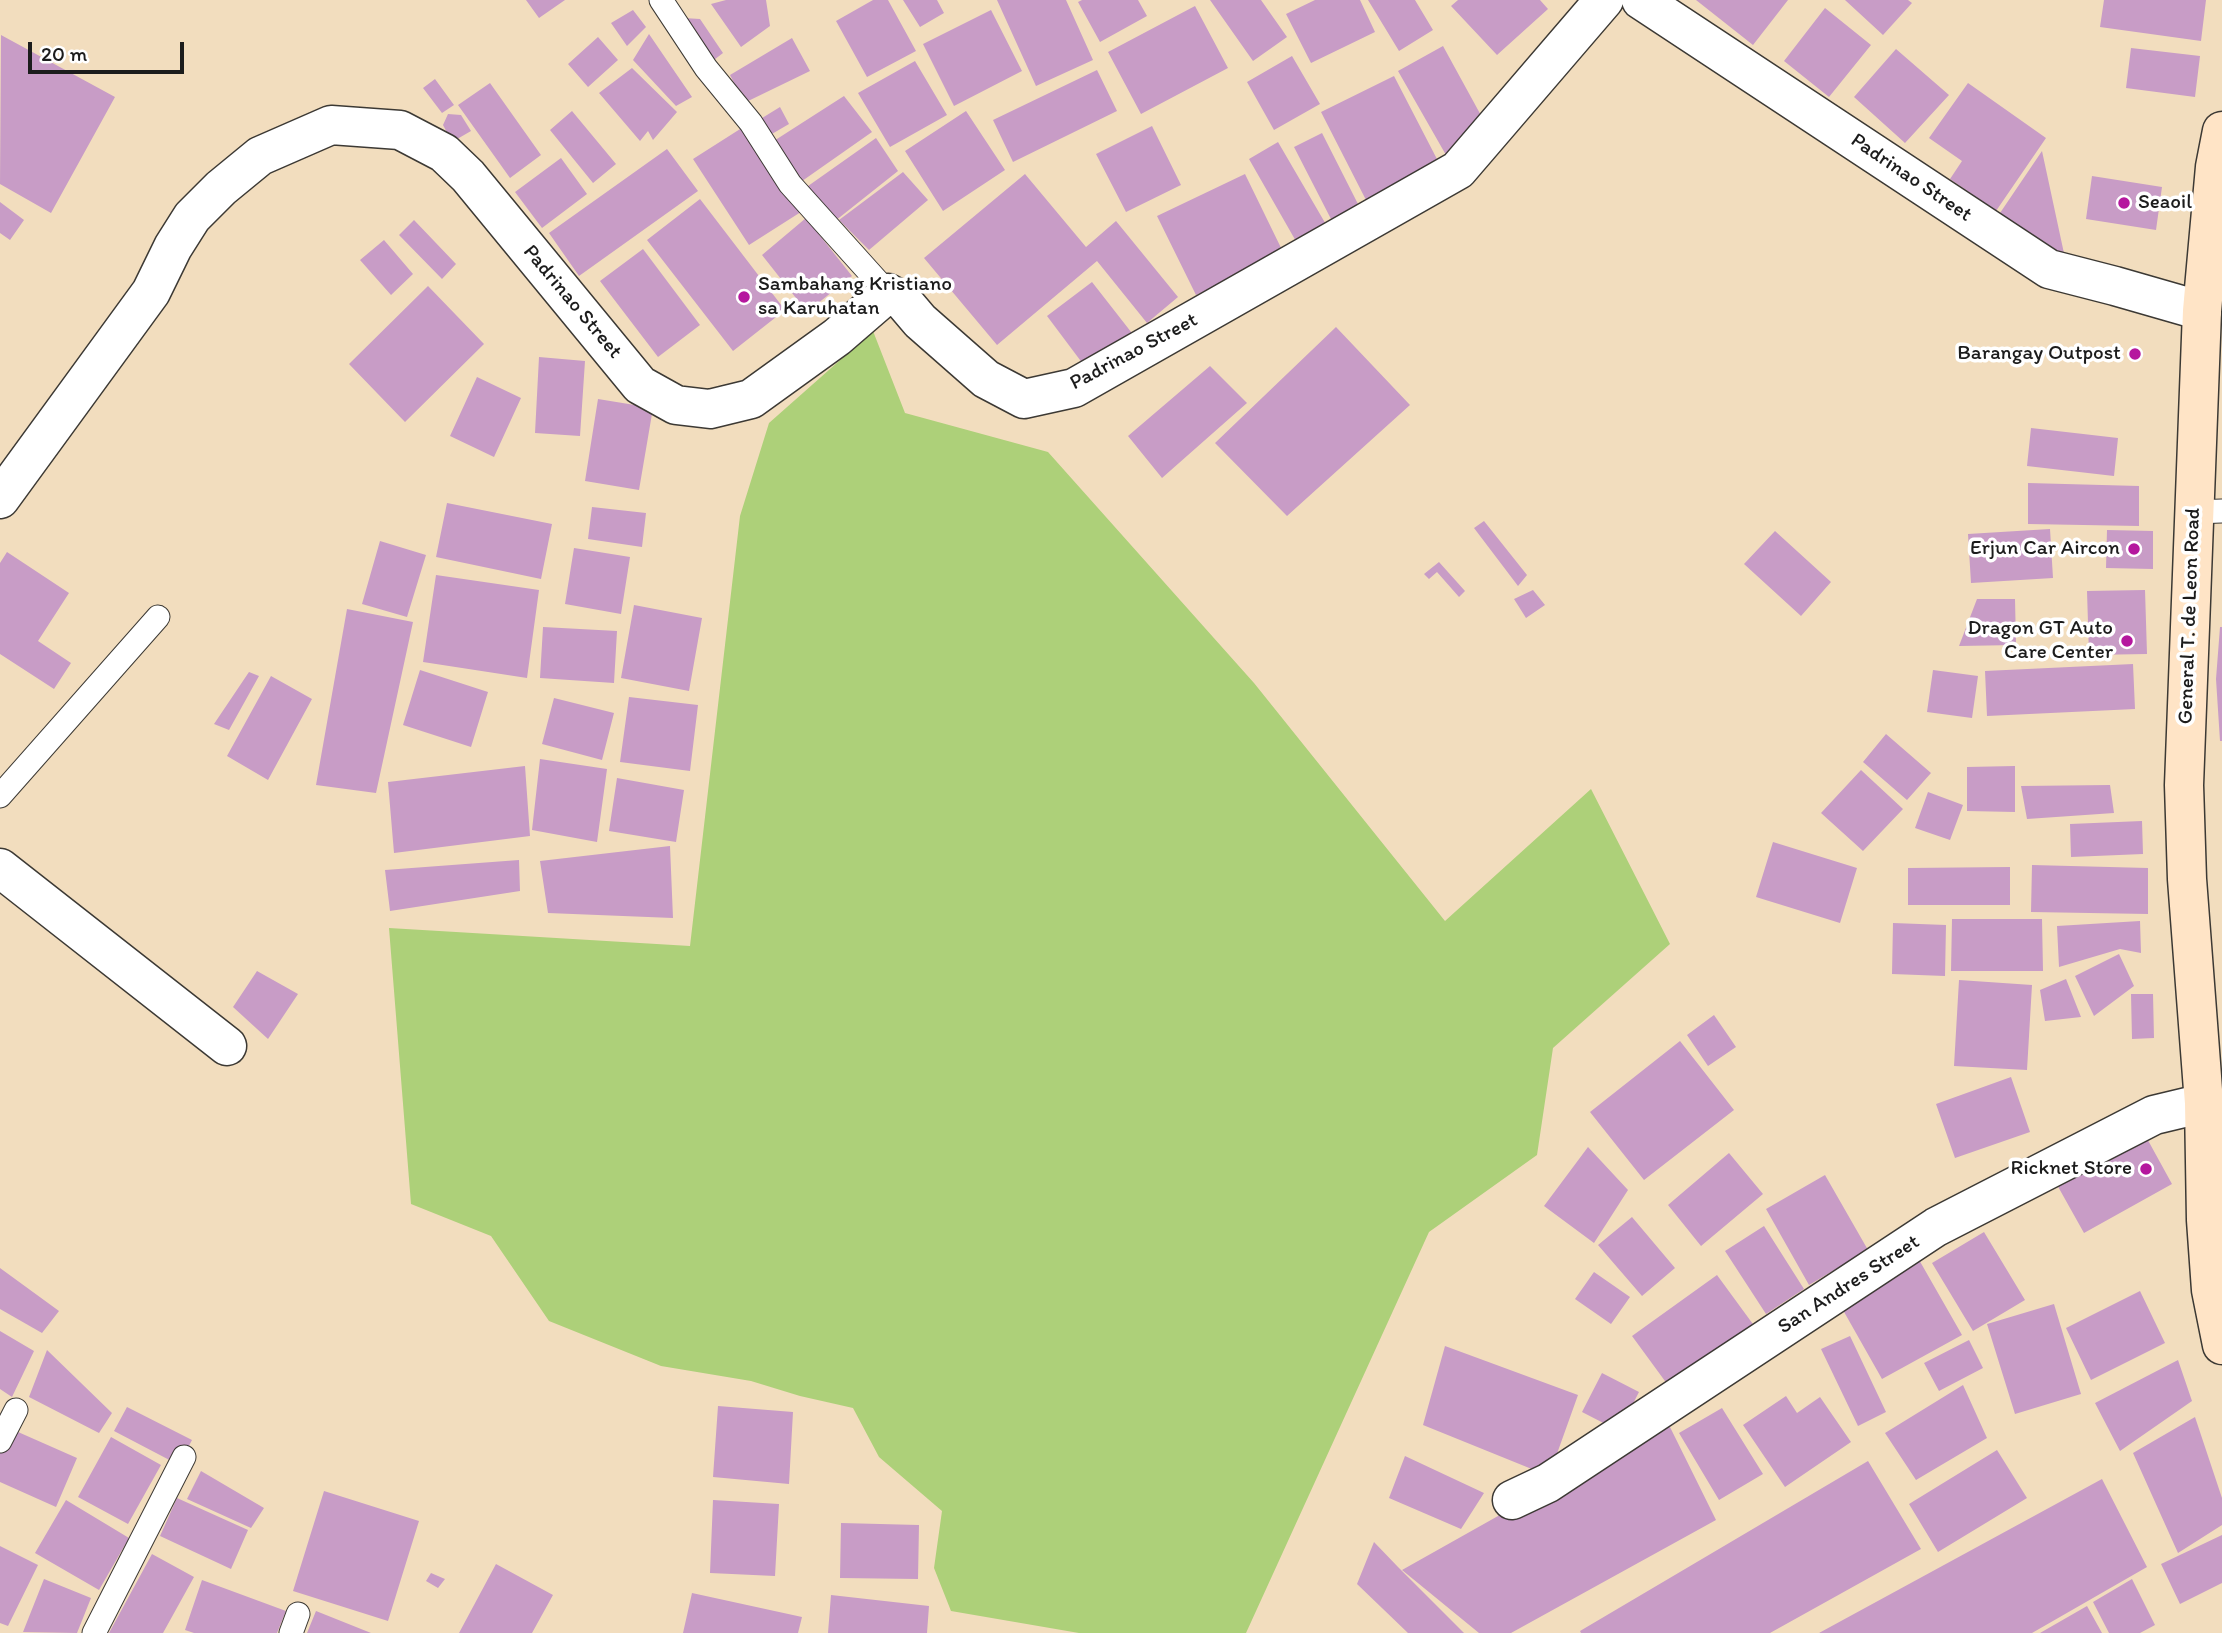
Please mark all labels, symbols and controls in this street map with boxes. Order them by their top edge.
scale bar [32,28,187,72]
text: 20 m [41,41,87,66]
street label: Padrinao Street [1846,128,1976,228]
place label: Seaoil [2138,190,2192,216]
marker: Seaoil [2116,195,2132,211]
street label: Padrinao Street [517,240,627,364]
place label: Sambahang Kristiano sa Karuhatan [758,272,952,322]
marker: Sambahang Kristiano sa Karuhatan [736,289,752,305]
street label: Padrinao Street [1066,308,1202,396]
place label: Barangay Outpost [1957,341,2121,367]
marker: Barangay Outpost [2127,346,2143,362]
street label: General T. de Leon Road [2174,507,2206,725]
place label: Erjun Car Aircon [1970,536,2120,562]
marker: Erjun Car Aircon [2126,541,2142,557]
place label: Dragon GT Auto Care Center [1967,616,2113,666]
marker: Dragon GT Auto Care Center [2119,633,2135,649]
place label: Ricknet Store [2011,1156,2132,1182]
marker: Ricknet Store [2138,1161,2154,1177]
street label: San Andres Street [1773,1230,1925,1340]

